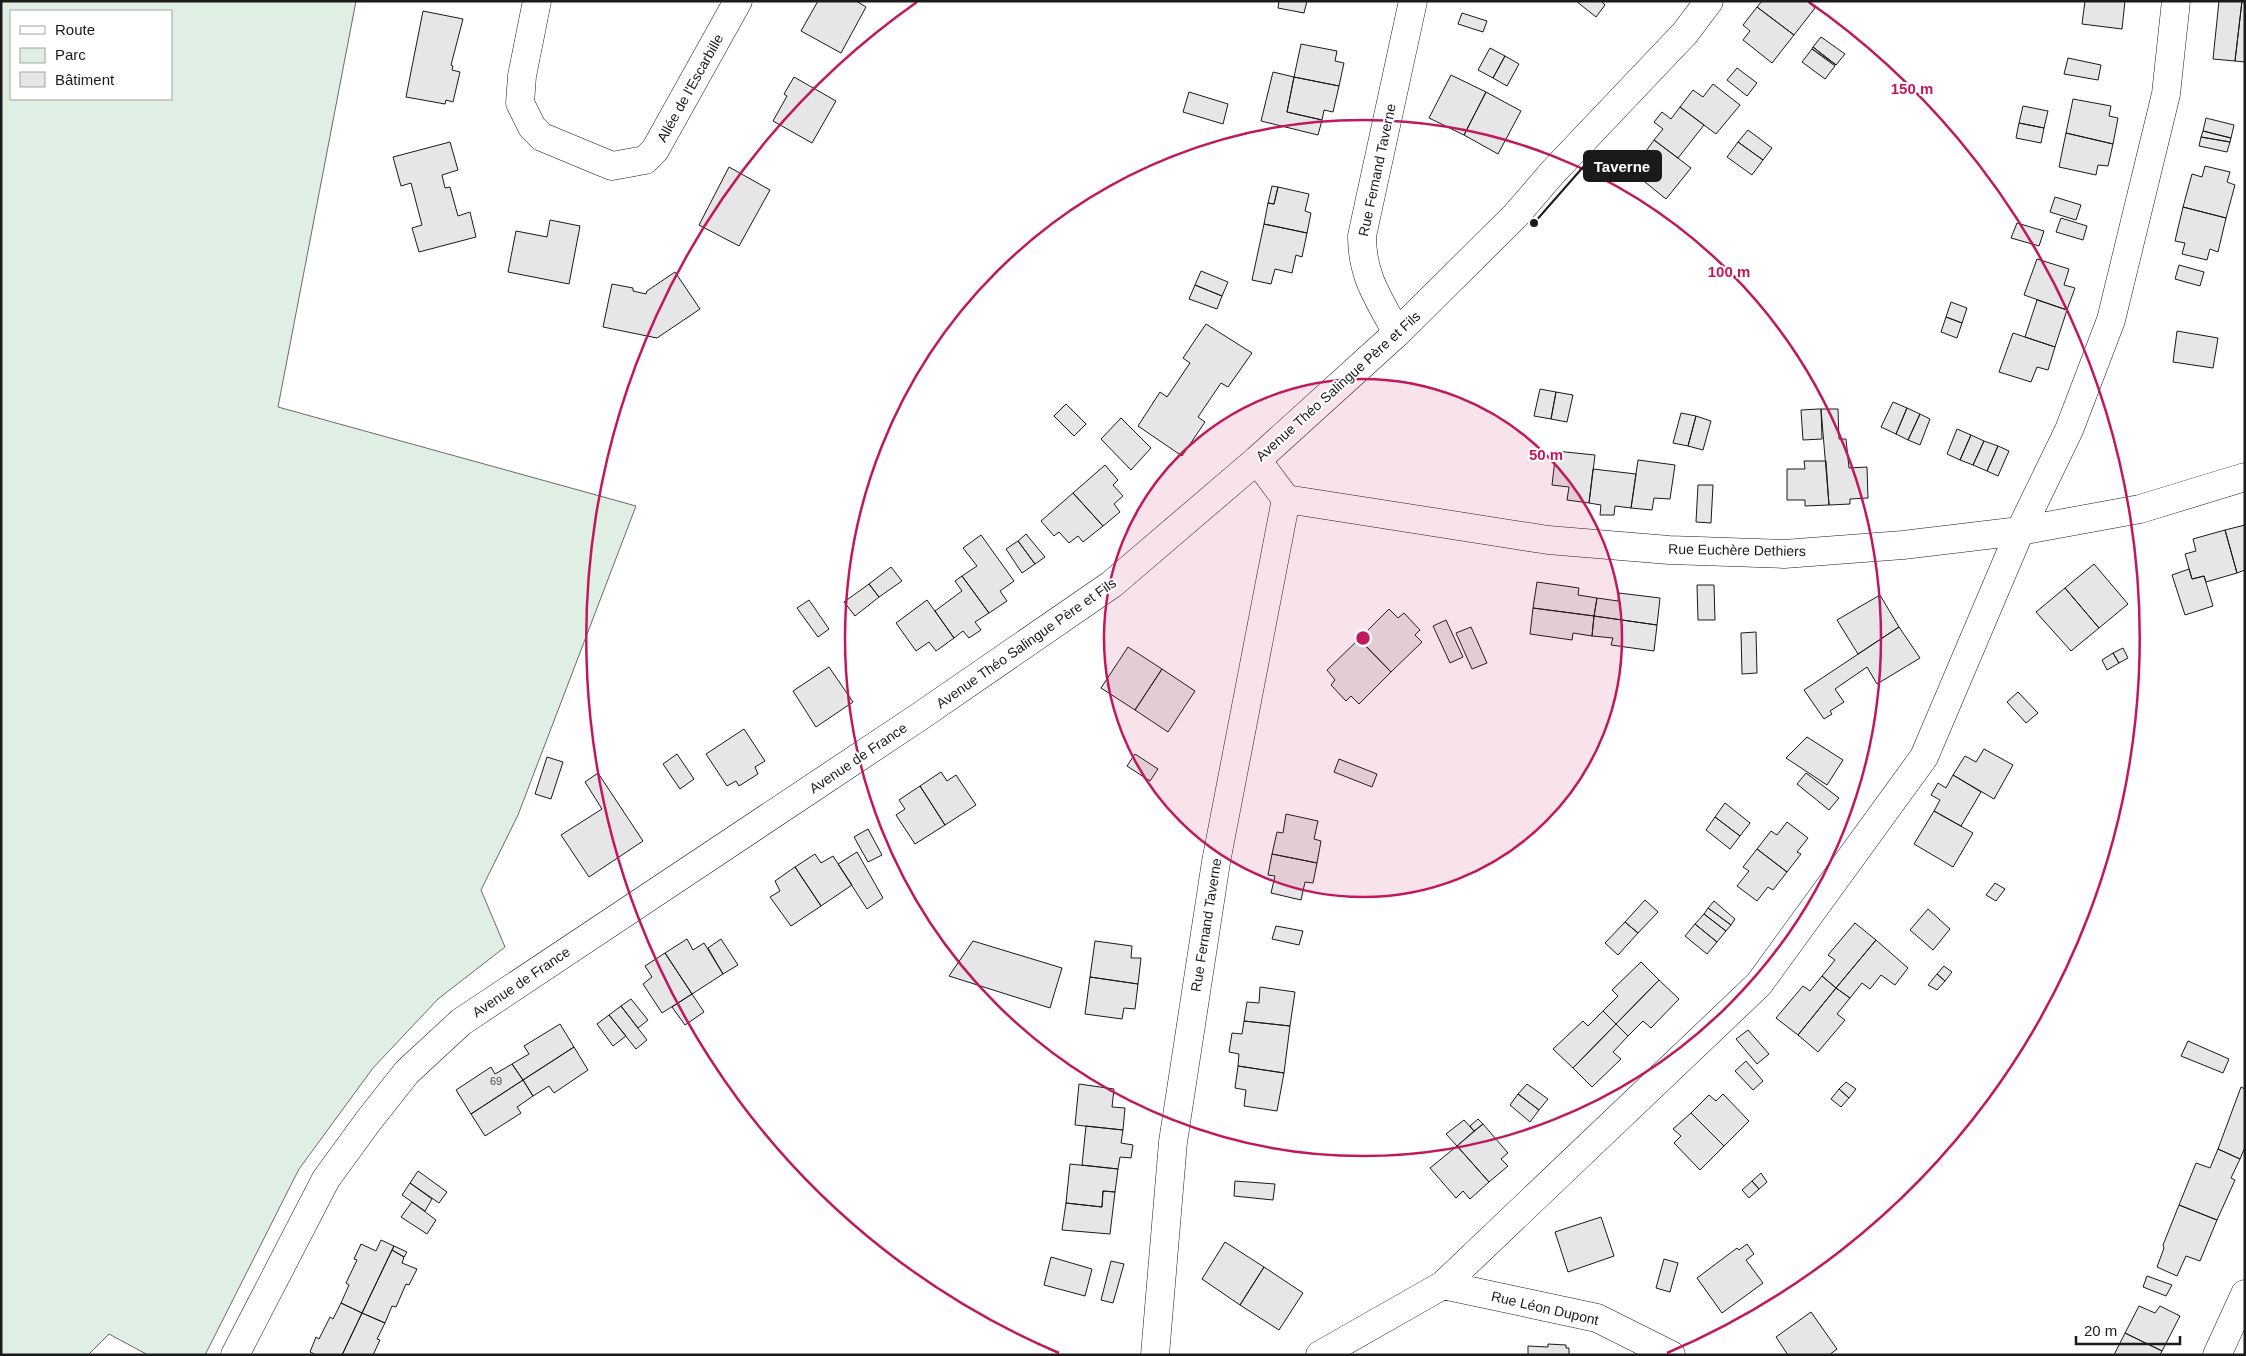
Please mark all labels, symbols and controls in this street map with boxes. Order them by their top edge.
legend [10,10,172,100]
text: Route [55,21,95,38]
street label: Allée de l'Escarbille [654,31,726,145]
text: Parc [55,46,86,63]
text: Bâtiment [55,71,115,88]
text: 150 m [1891,80,1933,97]
street label: Rue Fernand Taverne [1355,102,1399,238]
callout: Taverne [1584,151,1661,181]
text: Taverne [1594,158,1650,175]
text: 100 m [1708,263,1750,280]
street label: Avenue Théo Salingue Père et Fils [1252,308,1424,464]
text: 50 m [1529,446,1563,463]
street label: Rue Euchère Dethiers [1668,541,1806,559]
street label: Avenue Théo Salingue Père et Fils [933,575,1119,711]
centre of rings [1354,629,1372,647]
street label: Avenue de France [806,719,910,797]
street label: Rue Fernand Taverne [1188,857,1225,993]
street label: Avenue de France [469,943,573,1021]
house number: 69 [490,1075,502,1087]
street label: Rue Léon Dupont [1490,1288,1600,1328]
scale bar [2076,1314,2180,1346]
text: 20 m [2084,1322,2117,1339]

